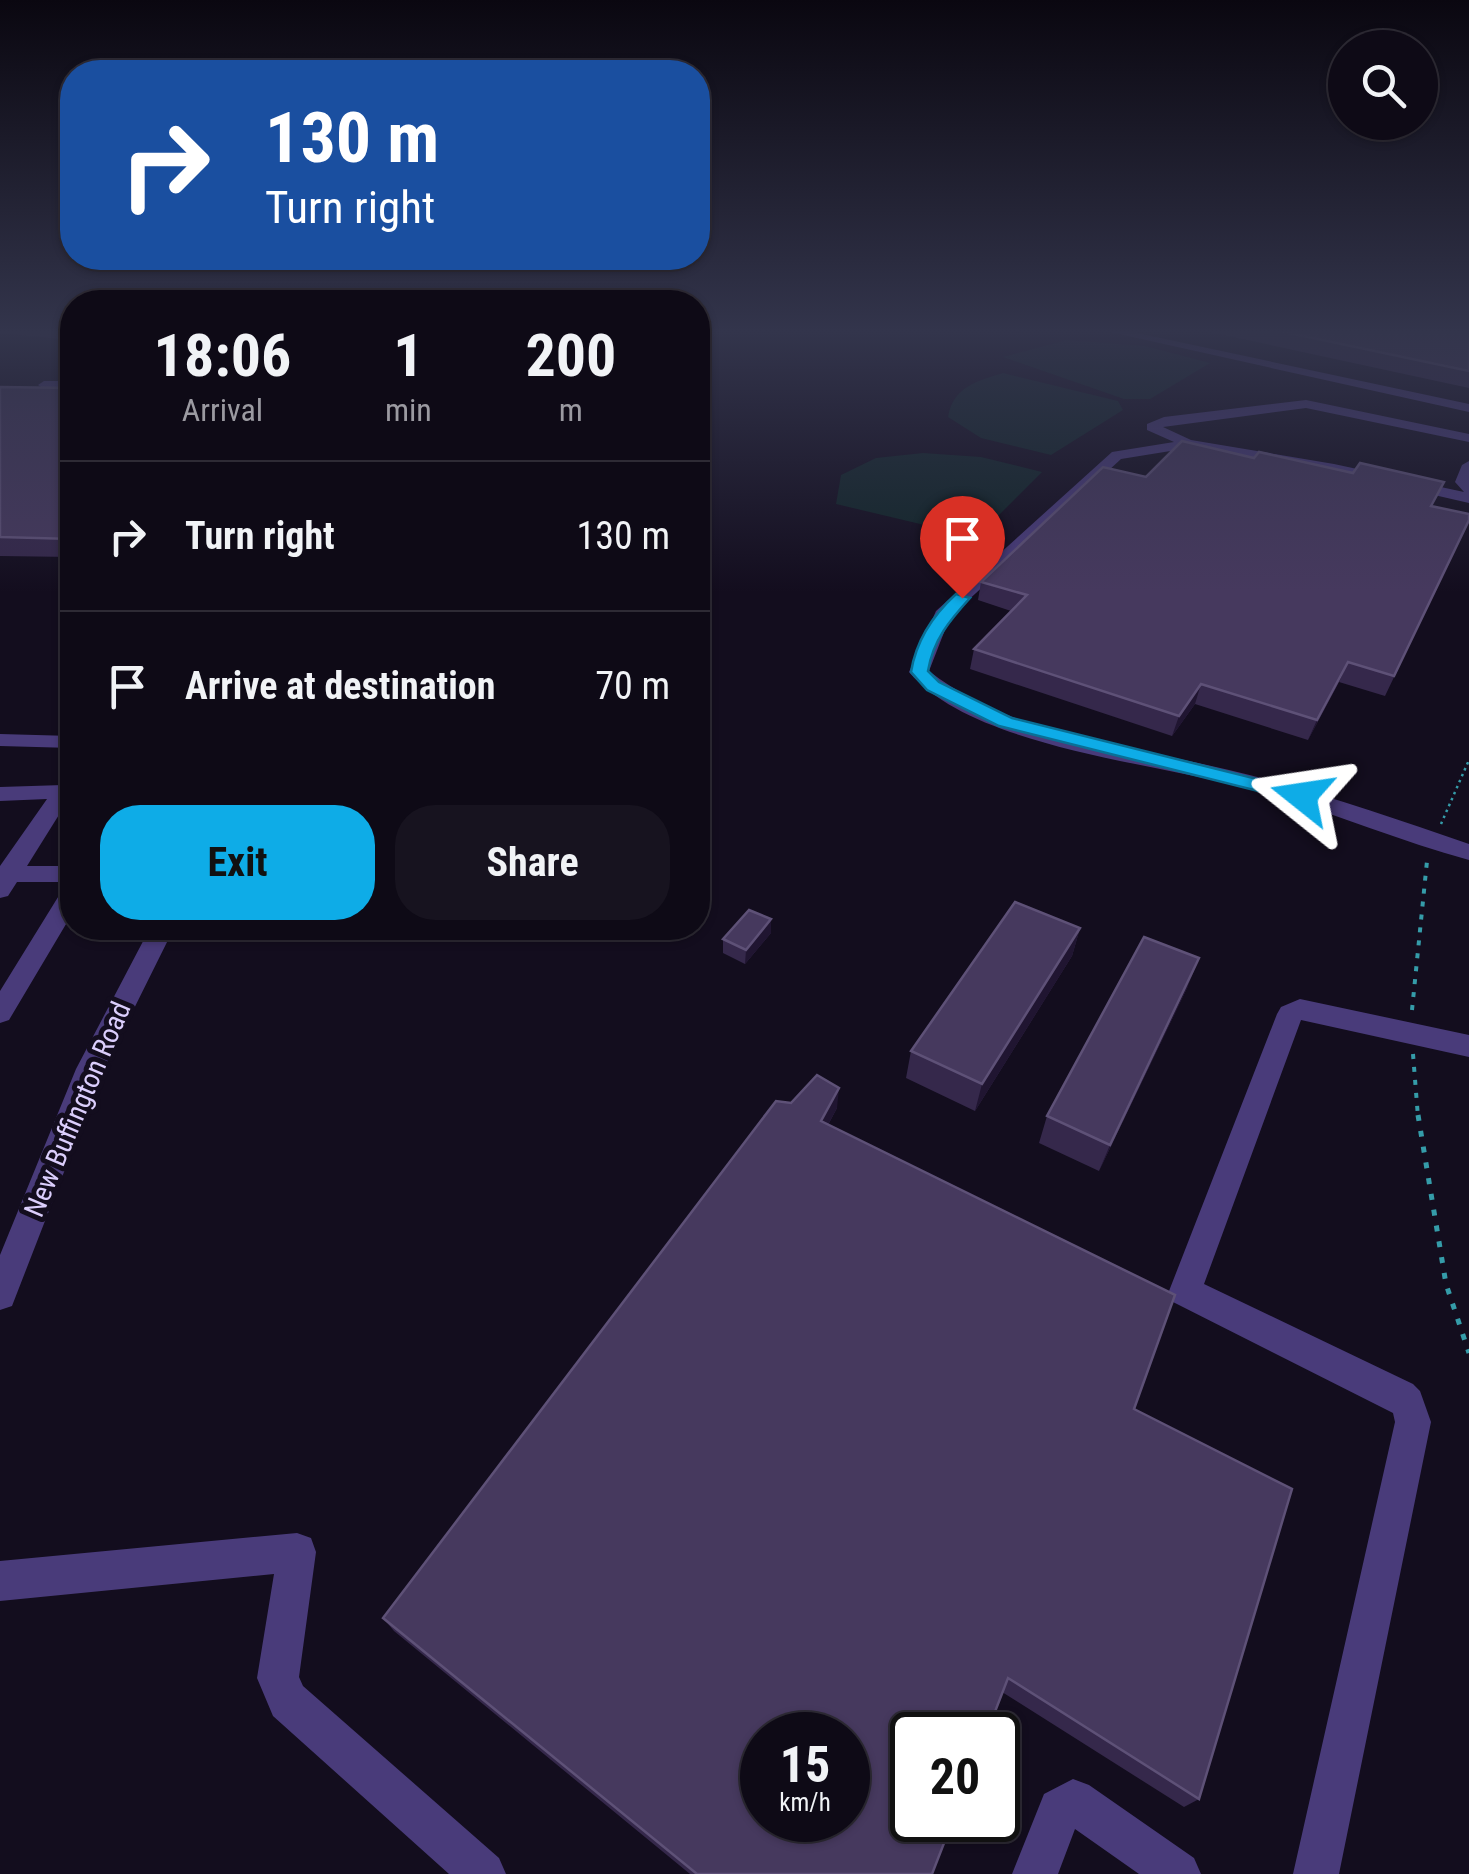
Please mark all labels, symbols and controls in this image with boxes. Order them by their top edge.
map controls [1328,30,1438,140]
button: search [1328,30,1438,140]
text: 130 m [265,97,439,179]
icon: right [100,100,230,230]
text: Turn right [265,181,435,234]
text: 18:06 [154,320,291,391]
text: 1 [393,320,424,391]
text: 200 [525,320,616,391]
text: Arrival [182,391,263,429]
text: min [385,391,432,429]
text: m [559,391,583,429]
pin [920,496,1005,599]
icon: right [100,509,155,564]
icon: arrive [935,511,990,566]
text: Turn right [185,514,335,558]
text: 130 m [576,514,670,558]
icon: arrive [100,659,155,714]
text: Arrive at destination [185,664,495,708]
text: 70 m [595,664,670,708]
position arrow [1250,744,1354,848]
button: Exit [100,805,375,920]
button: Share [395,805,670,920]
street label: New Buffington Road [17,997,138,1222]
speed limit sign: 20 [890,1712,1020,1842]
text: 15 [780,1736,830,1794]
text: km/h [779,1788,831,1817]

